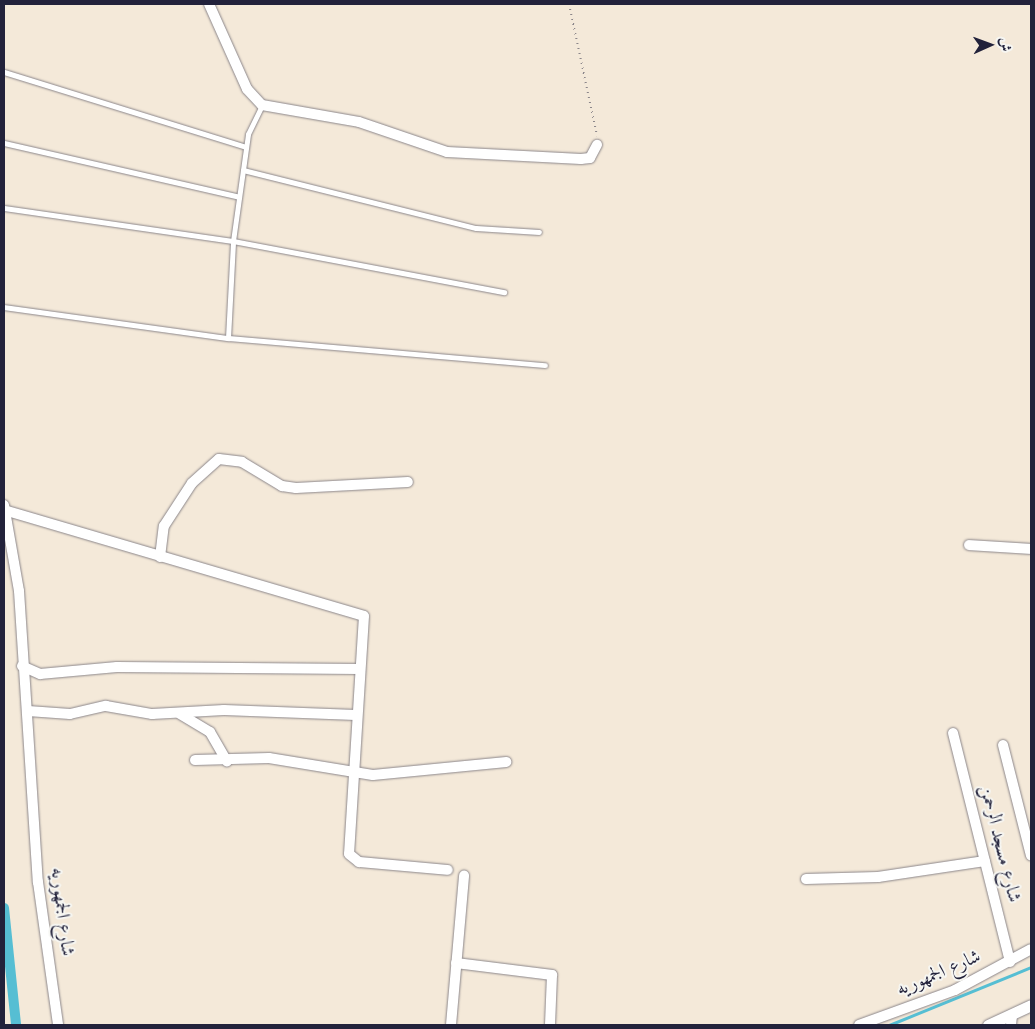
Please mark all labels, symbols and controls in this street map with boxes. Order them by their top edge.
north arrow [965,20,1015,70]
text: ش [998,37,1012,52]
street label: شارع مسجد الرحمن [973,783,1025,905]
street label: شارع الجمهوريه [44,866,78,958]
street label: شارع الجمهوريه [893,946,985,1002]

